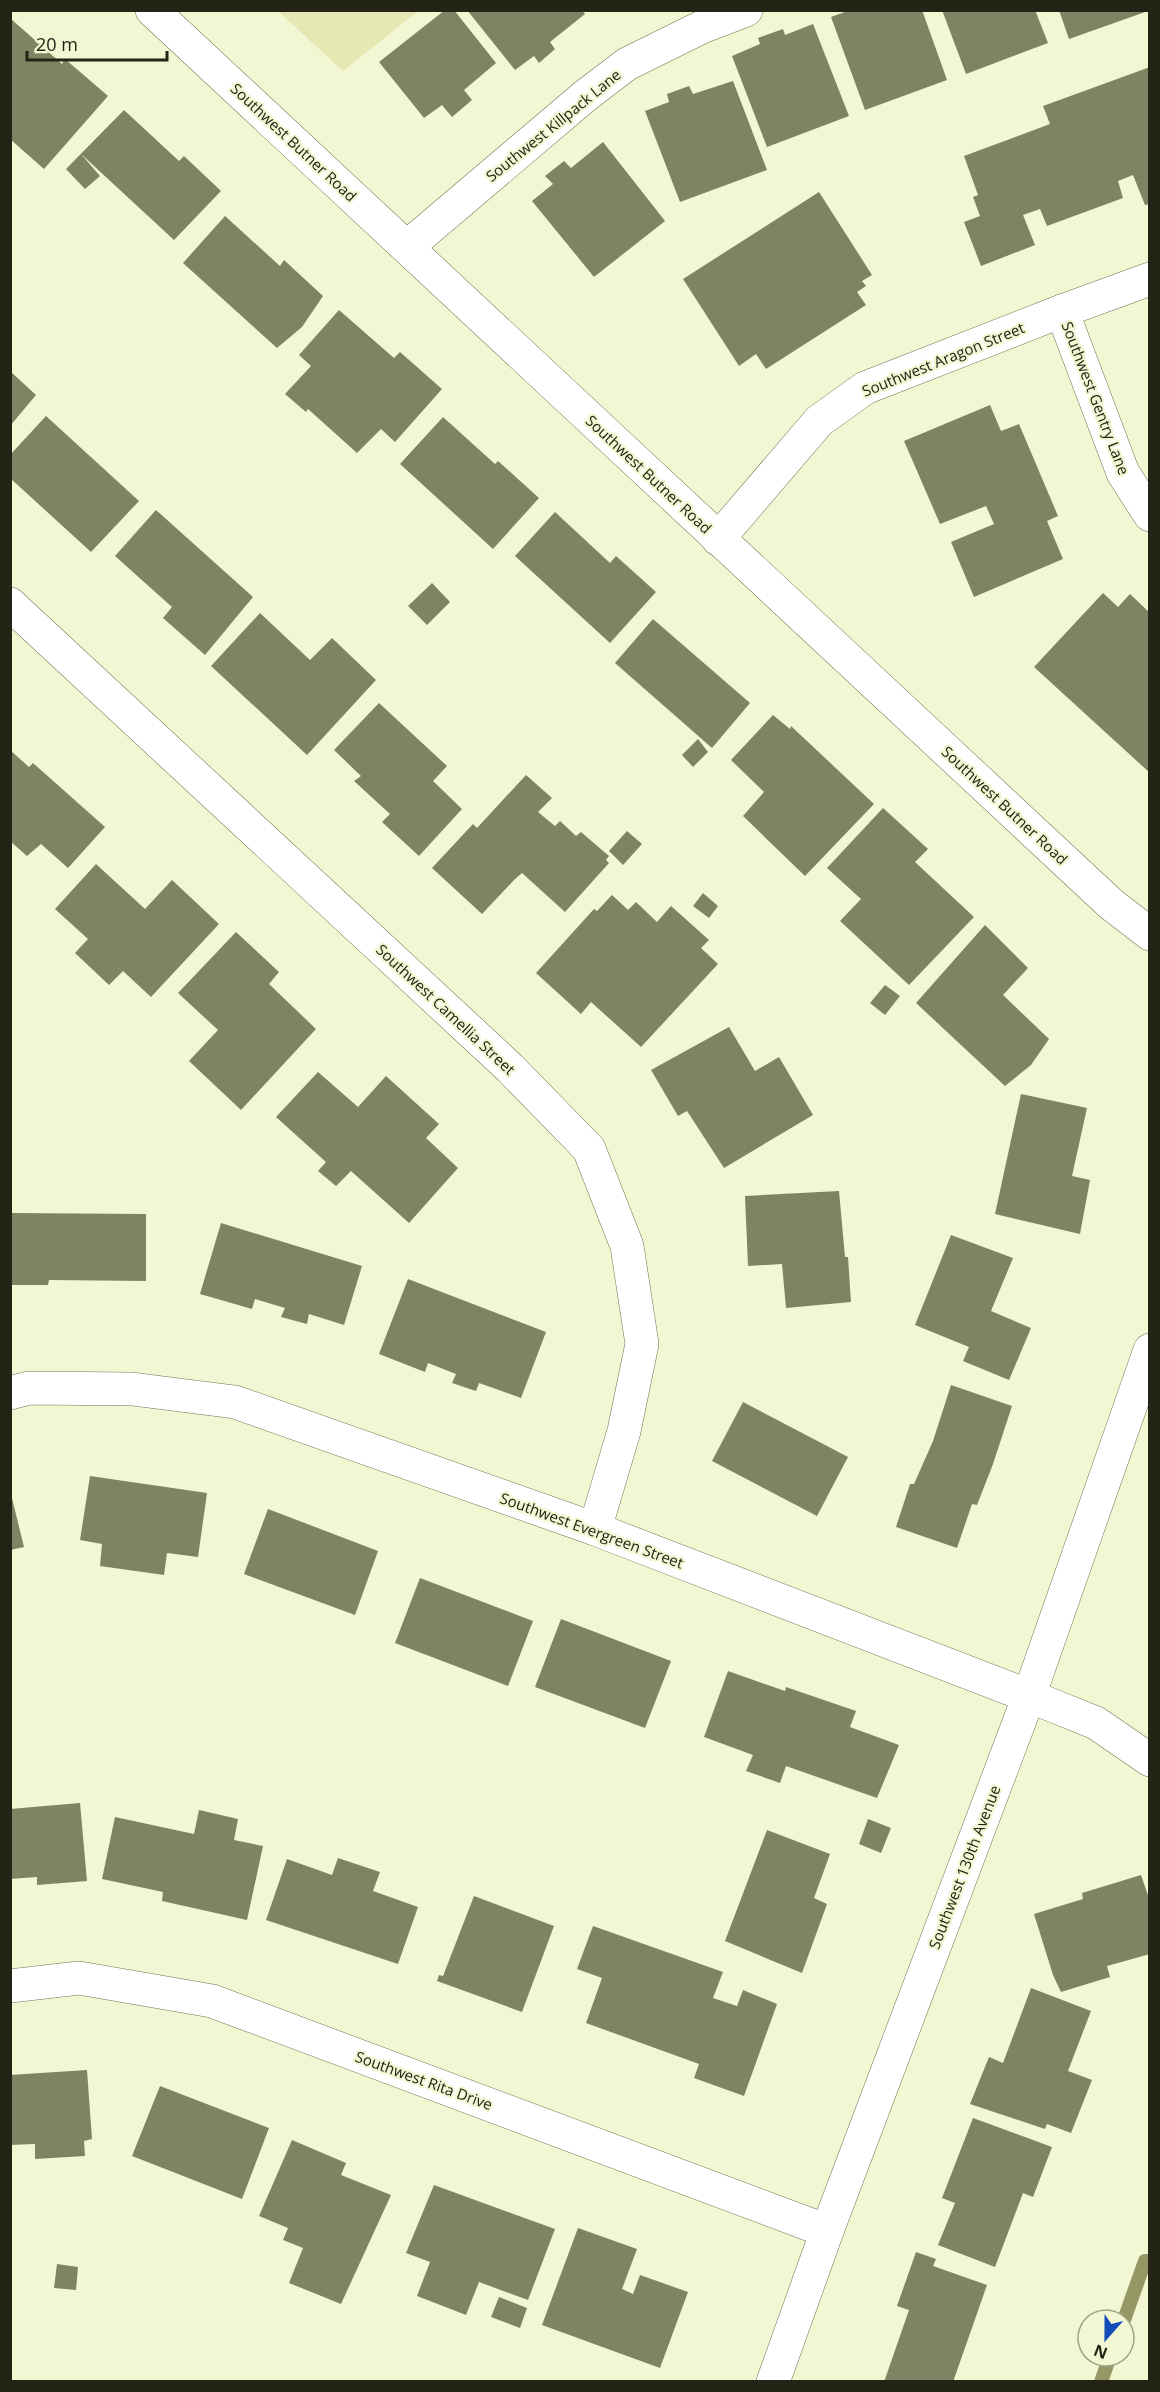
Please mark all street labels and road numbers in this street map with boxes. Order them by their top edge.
street label: Southwest Killpack Lane [481,64,625,186]
street label: Southwest Butner Road [227,78,361,206]
street label: Southwest Aragon Street [859,317,1027,401]
street label: Southwest Gentry Lane [1058,318,1134,478]
street label: Southwest Butner Road [582,410,716,538]
street label: Southwest Butner Road [938,741,1072,869]
street label: Southwest Camellia Street [372,939,520,1079]
street label: Southwest Evergreen Street [497,1487,687,1573]
street label: Southwest 130th Avenue [924,1782,1004,1952]
street label: Southwest Rita Drive [353,2046,495,2114]

